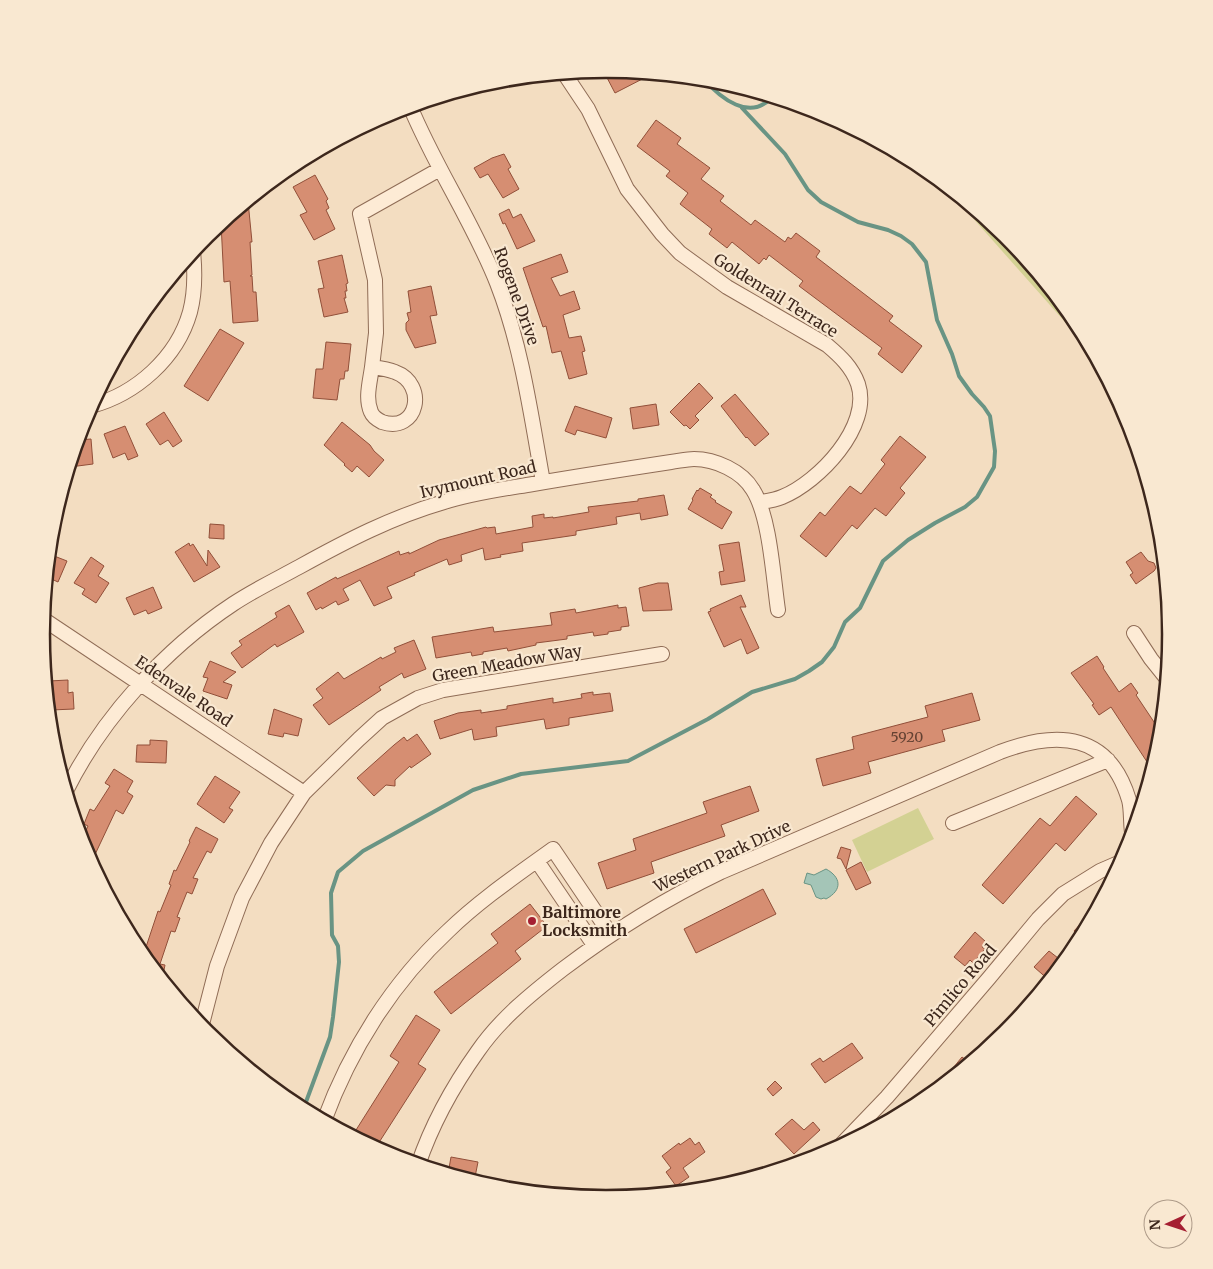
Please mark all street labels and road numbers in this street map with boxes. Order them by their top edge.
street label: Rogene Drive [490,244,544,348]
street label: Goldenrail Terrace [710,249,842,341]
street label: Ivymount Road [418,456,538,502]
street label: Green Meadow Way [431,640,584,686]
street label: Edenvale Road [132,651,236,731]
street label: Western Park Drive [650,816,793,897]
street label: Pimlico Road [920,940,1000,1030]

